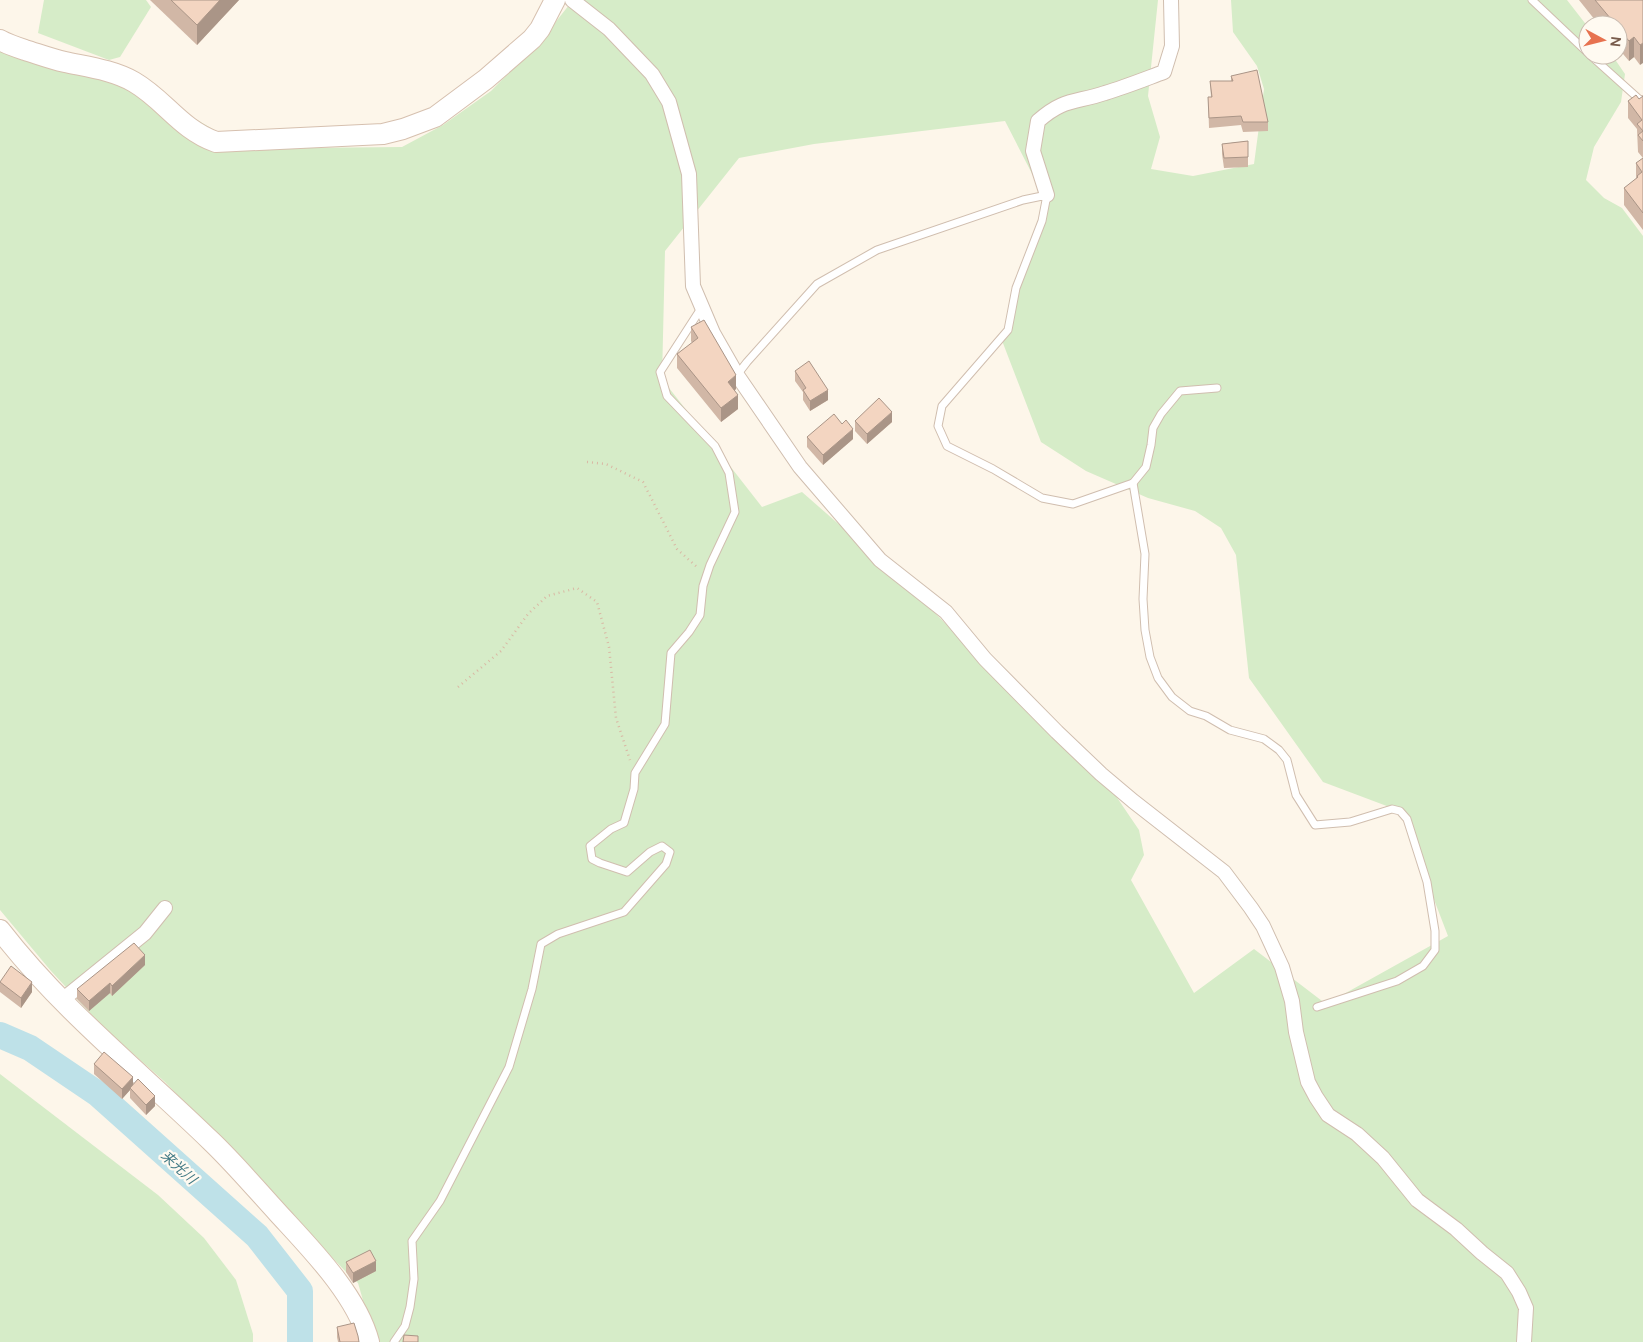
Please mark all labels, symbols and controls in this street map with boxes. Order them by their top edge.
north arrow [1578,15,1628,65]
text: N [1606,35,1625,48]
water label: 来光川 [157,1146,202,1189]

